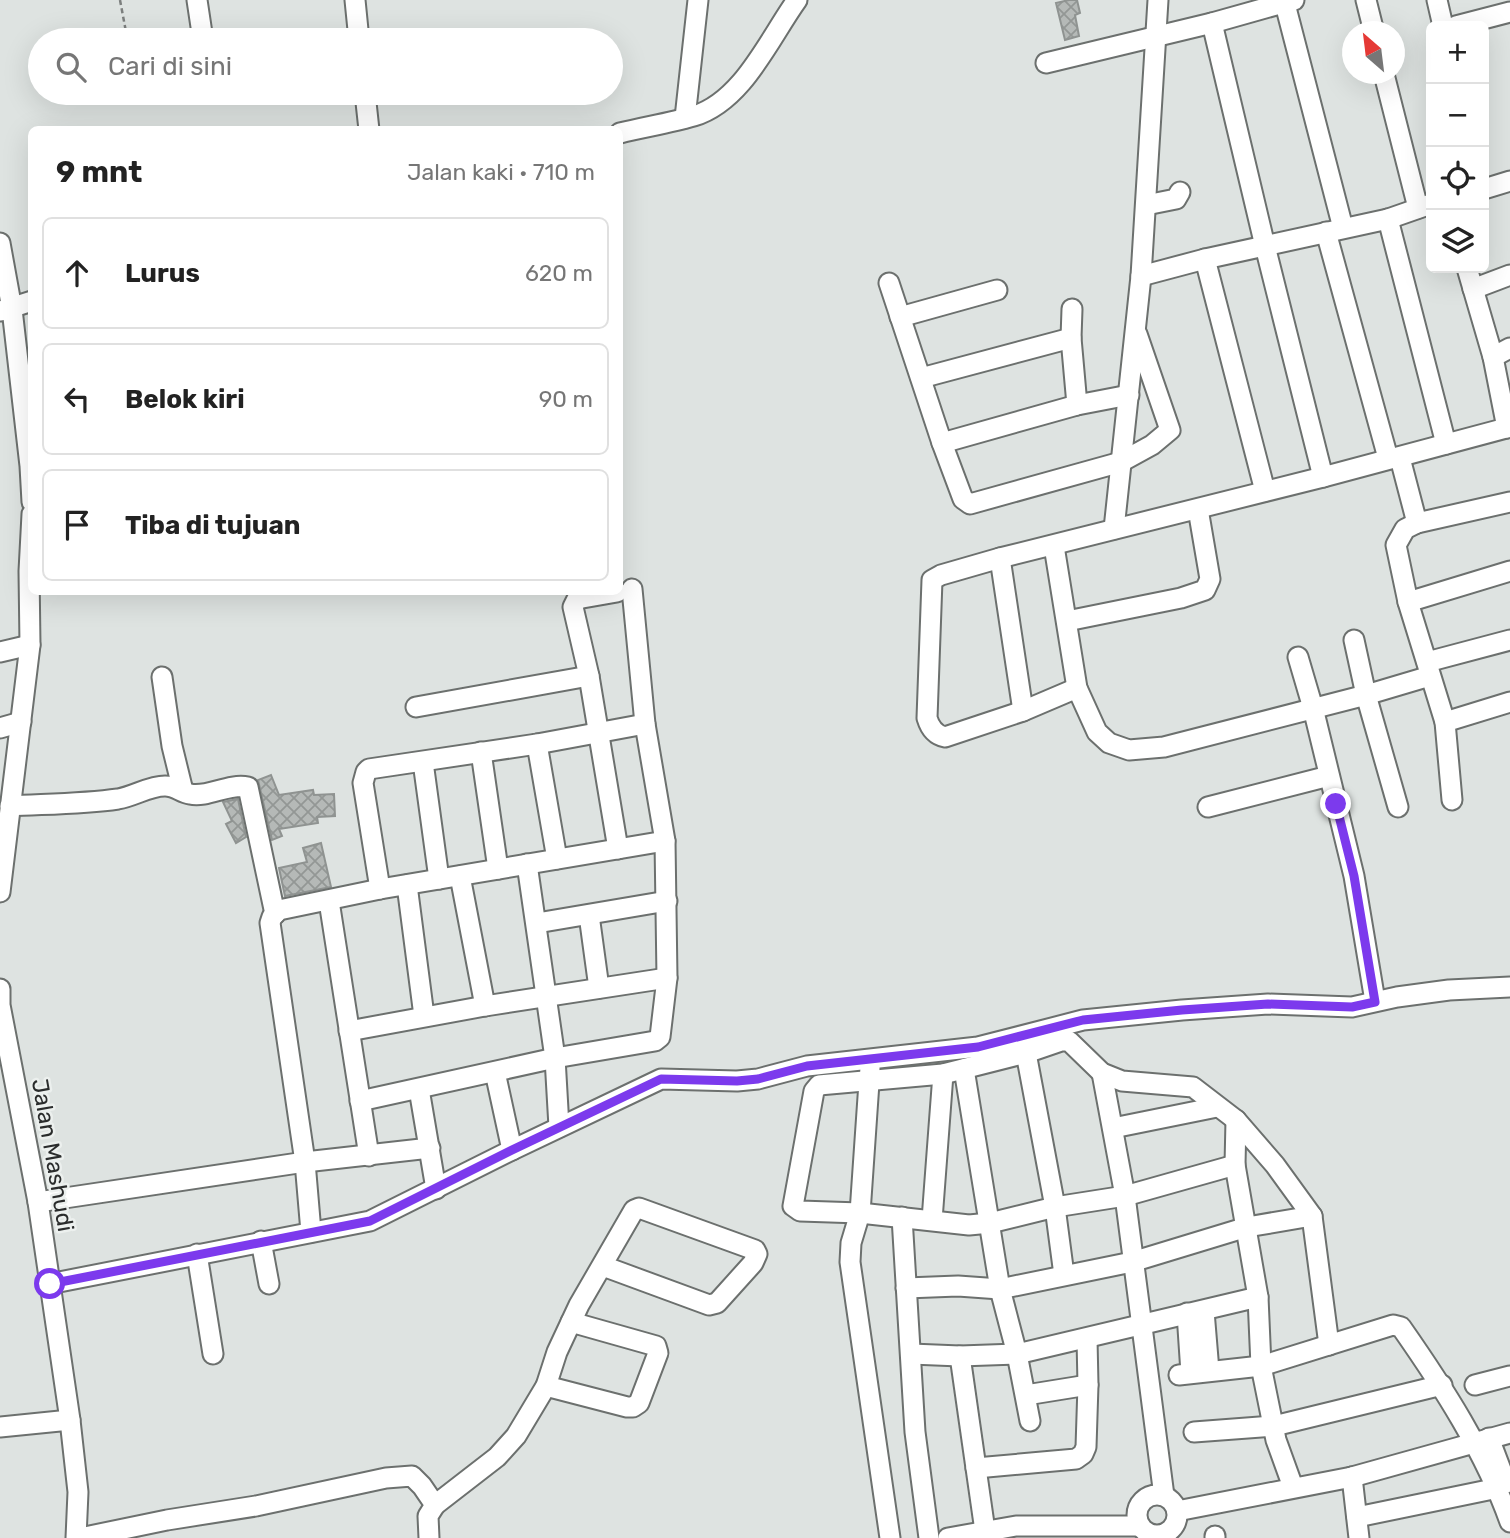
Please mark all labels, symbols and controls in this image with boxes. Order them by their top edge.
north arrow [1342,21,1405,84]
map controls [1426,21,1489,273]
button: + [1426,21,1489,84]
search box [28,28,623,105]
icon: search [52,48,90,86]
text: Cari di sini [108,51,232,82]
button: − [1426,84,1489,147]
button: locate [1426,147,1489,210]
text: 9 mnt [56,154,142,190]
text: Jalan kaki · 710 m [407,158,595,186]
button: layers [1426,210,1489,273]
icon: ahead [58,254,96,292]
text: Lurus [125,258,200,289]
text: 620 m [525,259,593,287]
icon: left [58,380,96,418]
text: Belok kiri [125,384,245,415]
text: 90 m [539,385,593,413]
icon: arrive [58,506,96,544]
text: Tiba di tujuan [125,510,300,541]
route end [1320,788,1351,819]
street label: Jalan Mashudi [26,1076,80,1234]
route start [34,1268,65,1299]

